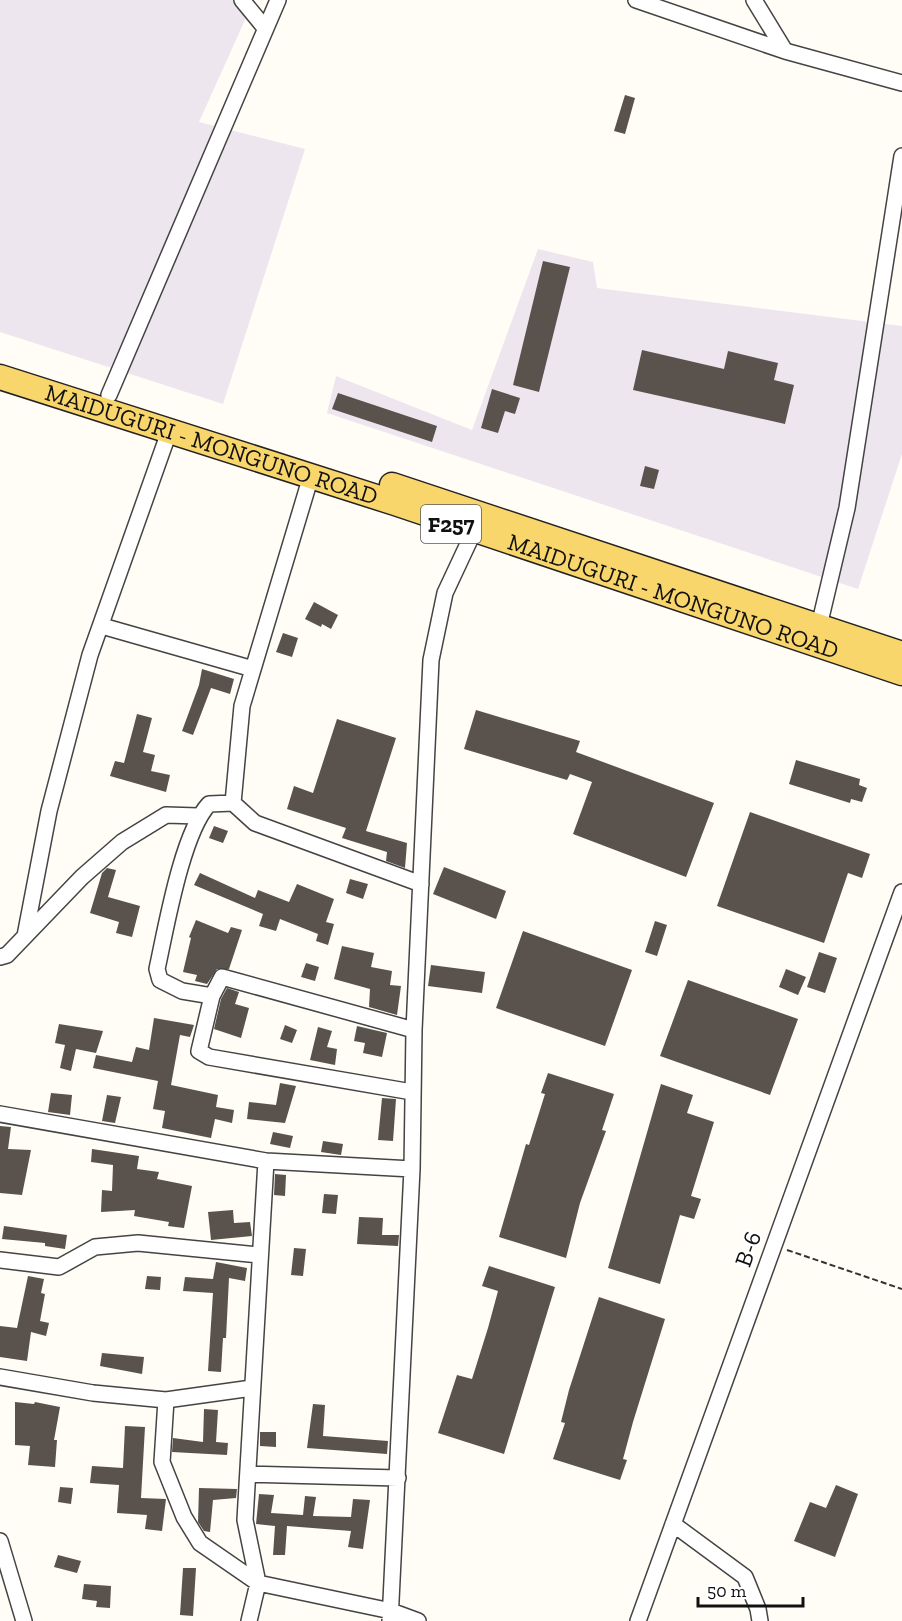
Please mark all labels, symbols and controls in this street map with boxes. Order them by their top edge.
street label: MAIDUGURI - MONGUNO ROAD [42,377,382,511]
road number: F257 [421,505,481,543]
street label: MAIDUGURI - MONGUNO ROAD [504,527,843,665]
street label: B-6 [728,1227,767,1271]
scale bar [698,1570,803,1608]
text: 50 m [707,1580,747,1602]

